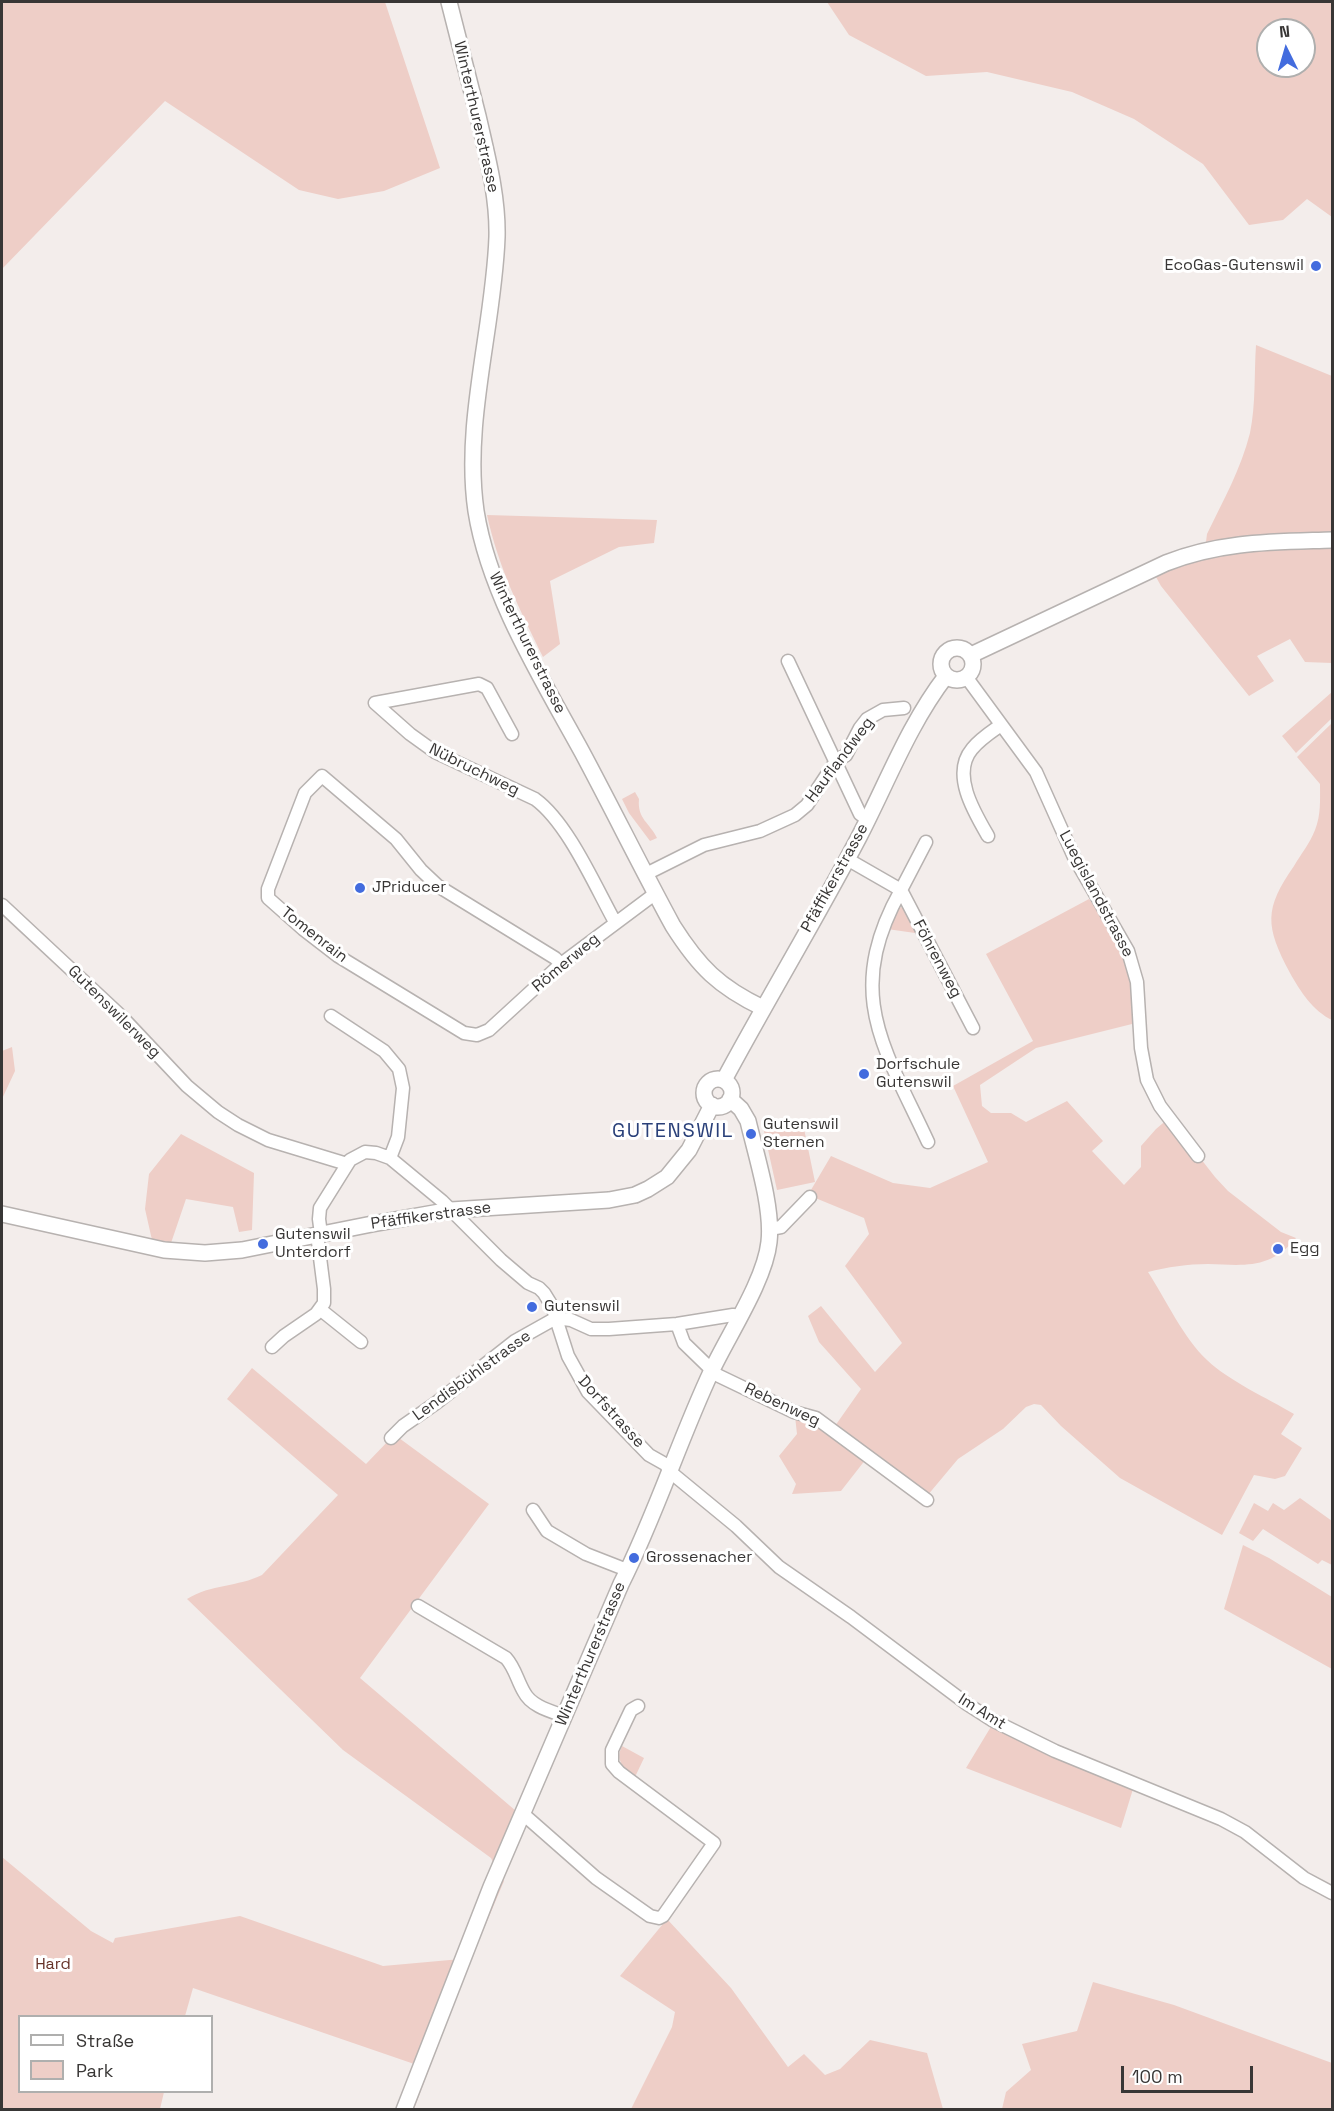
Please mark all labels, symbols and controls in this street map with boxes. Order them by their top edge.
north arrow [1256,18,1316,78]
text: N [1278,21,1291,42]
street label: Winterthurerstrasse [449,39,503,195]
place label: EcoGas-Gutenswil [1164,256,1304,276]
marker: EcoGas-Gutenswil [1309,259,1323,273]
street label: Winterthurerstrasse [484,569,570,717]
street label: Hauflandweg [802,714,878,806]
street label: Nübruchweg [426,740,522,800]
street label: Pfäffikerstrasse [797,820,873,936]
street label: Luegislandstrasse [1055,827,1137,961]
place label: JPriducer [372,878,446,898]
marker: JPriducer [353,881,367,895]
street label: Tomenrain [277,903,351,967]
street label: Föhrenweg [908,917,966,1001]
street label: Römerweg [529,929,603,997]
street label: Gutenswilerweg [64,962,164,1062]
place label: Dorfschule Gutenswil [876,1055,960,1093]
marker: Dorfschule Gutenswil [857,1067,871,1081]
place label: Gutenswil Sternen [763,1115,839,1153]
district label: GUTENSWIL [612,1120,734,1144]
marker: Gutenswil Sternen [744,1127,758,1141]
street label: Pfäffikerstrasse [370,1198,492,1234]
place label: Gutenswil Unterdorf [275,1225,351,1263]
marker: Gutenswil Unterdorf [256,1237,270,1251]
place label: Egg [1290,1239,1320,1259]
marker: Egg [1271,1242,1285,1256]
place label: Gutenswil [544,1297,620,1317]
marker: Gutenswil [525,1300,539,1314]
street label: Lendisbühlstrasse [409,1327,535,1425]
street label: Dorfstrasse [574,1372,648,1452]
street label: Rebenweg [741,1379,823,1431]
place label: Grossenacher [646,1548,752,1568]
marker: Grossenacher [627,1551,641,1565]
street label: Winterthurerstrasse [552,1579,630,1729]
street label: Im Amt [955,1690,1009,1734]
park label: Hard [35,1955,71,1975]
legend [18,2015,213,2093]
text: Straße [76,2029,134,2052]
scale bar [1124,2054,1256,2092]
text: Park [76,2059,113,2082]
text: 100 m [1132,2065,1183,2088]

